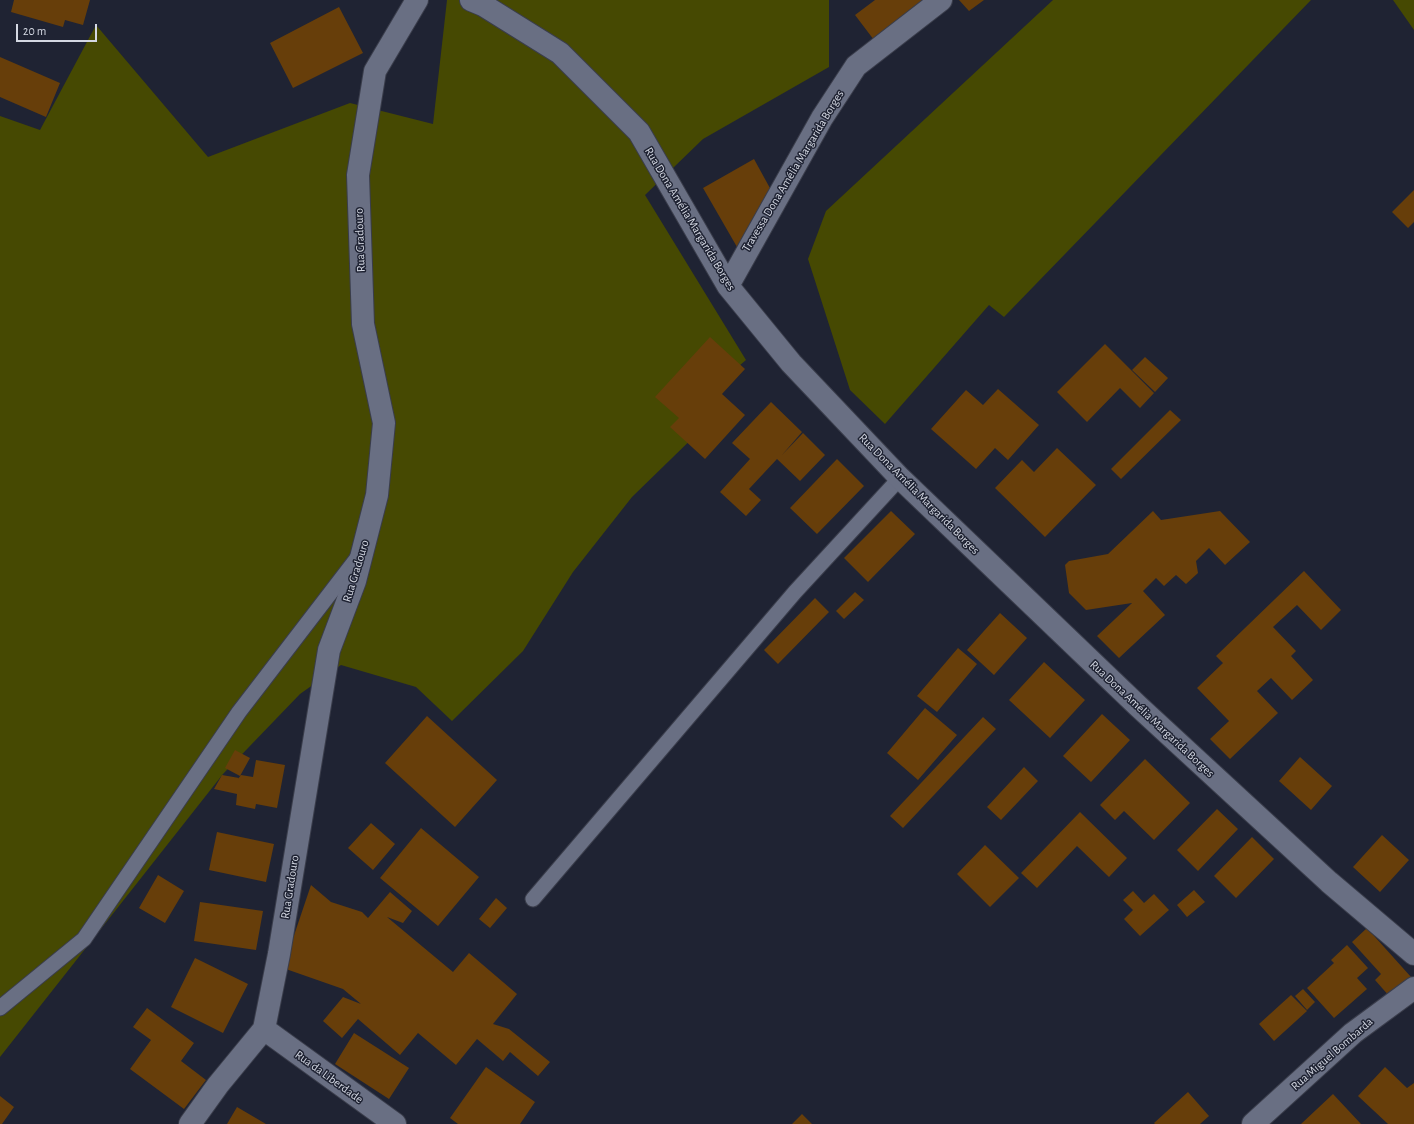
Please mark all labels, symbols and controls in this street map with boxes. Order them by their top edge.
scale bar [18,16,99,42]
text: 20 m [23,25,46,37]
street label: Travessa Dona Amélia Margarida Borges [739,88,847,254]
street label: Rua Dona Amélia Margarida Borges [641,145,739,293]
street label: Rua Gradouro [352,208,368,272]
street label: Rua Dona Amélia Margarida Borges [856,431,982,557]
street label: Rua Gradouro [340,538,372,604]
street label: Rua Dona Amélia Margarida Borges [1087,658,1217,780]
street label: Rua Gradouro [278,854,302,920]
street label: Rua Miguel Bombarda [1288,1015,1376,1093]
street label: Rua da Liberdade [292,1047,366,1107]

